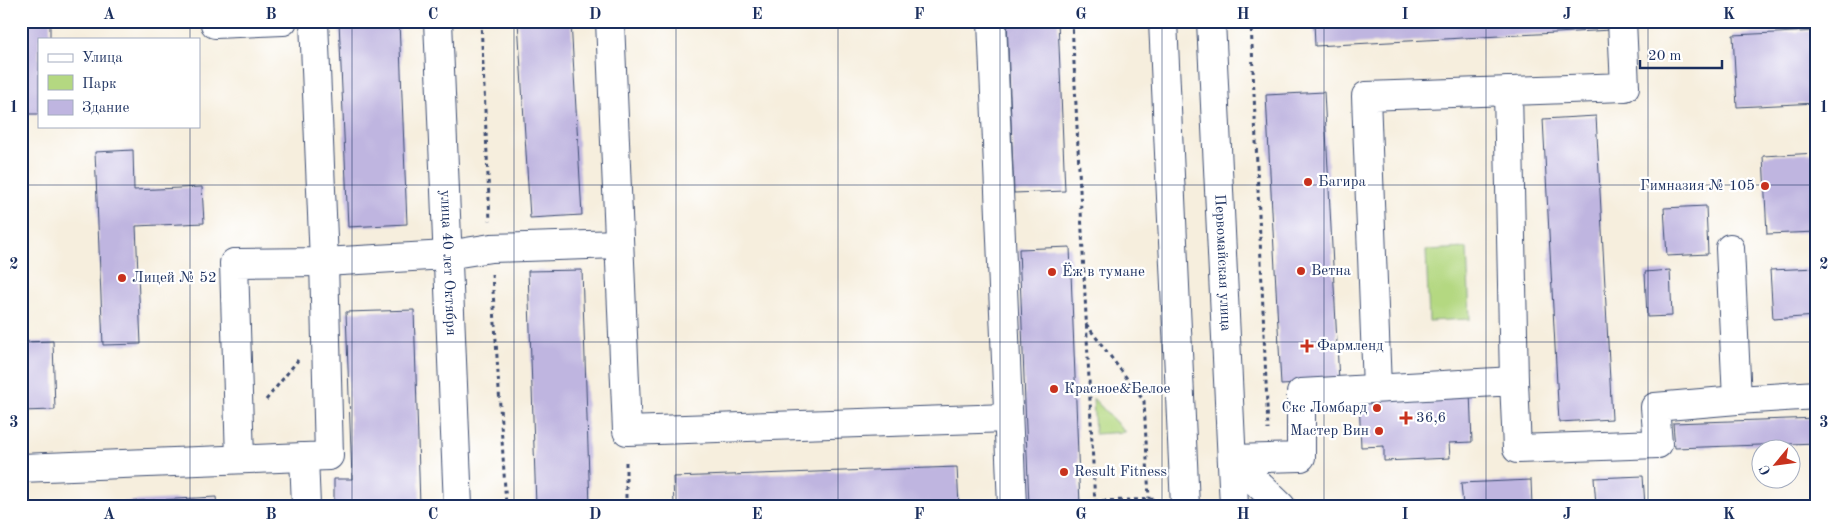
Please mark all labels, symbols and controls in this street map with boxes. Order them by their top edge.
text: A [103,7,115,23]
text: B [265,7,277,23]
text: C [428,7,438,23]
text: D [589,7,601,23]
text: E [751,7,763,23]
text: F [914,7,925,23]
text: G [1075,7,1087,23]
text: H [1236,7,1250,23]
text: I [1401,7,1409,23]
text: J [1563,7,1572,23]
text: K [1723,7,1735,23]
legend [38,38,200,128]
scale bar [1640,38,1723,70]
text: 20 m [1648,49,1682,64]
text: Улица [82,51,123,66]
text: Парк [82,77,117,92]
text: 1 [9,100,19,116]
text: 1 [1819,100,1829,116]
text: Здание [82,101,129,116]
place label: Багира [1318,175,1366,190]
marker: Багира [1302,176,1314,188]
place label: Гимназия № 105 [1640,179,1755,194]
marker: Гимназия № 105 [1759,180,1771,192]
street label: улица 40 лет Октября [437,190,458,336]
street label: Первомайская улица [1212,194,1233,332]
text: 2 [9,257,19,273]
text: 2 [1819,257,1829,273]
place label: Ёж в тумане [1062,262,1145,280]
place label: Ветна [1311,264,1352,279]
marker: Ветна [1295,265,1307,277]
marker: Ёж в тумане [1046,266,1058,278]
place label: Лицей № 52 [132,271,217,286]
marker: Лицей № 52 [116,272,128,284]
place label: Фармленд [1317,339,1384,354]
marker: Фармленд [1301,340,1313,352]
place label: Красное&Белое [1064,382,1171,397]
marker: Красное&Белое [1048,383,1060,395]
place label: Скс Ломбард [1281,401,1368,416]
marker: Скс Ломбард [1371,402,1383,414]
place label: 36,6 [1416,411,1446,426]
marker: 36,6 [1400,412,1412,424]
text: 3 [9,415,19,431]
text: 3 [1819,415,1829,431]
place label: Мастер Вин [1290,424,1369,439]
marker: Мастер Вин [1373,425,1385,437]
north arrow [1750,440,1800,490]
text: С [1757,462,1774,477]
place label: Result Fitness [1074,465,1167,480]
marker: Result Fitness [1058,466,1070,478]
text: A [103,507,115,523]
text: B [265,507,277,523]
text: C [428,507,438,523]
text: D [589,507,601,523]
text: E [751,507,763,523]
text: F [914,507,925,523]
text: G [1075,507,1087,523]
text: H [1236,507,1250,523]
text: I [1401,507,1409,523]
text: J [1563,507,1572,523]
text: K [1723,507,1735,523]

